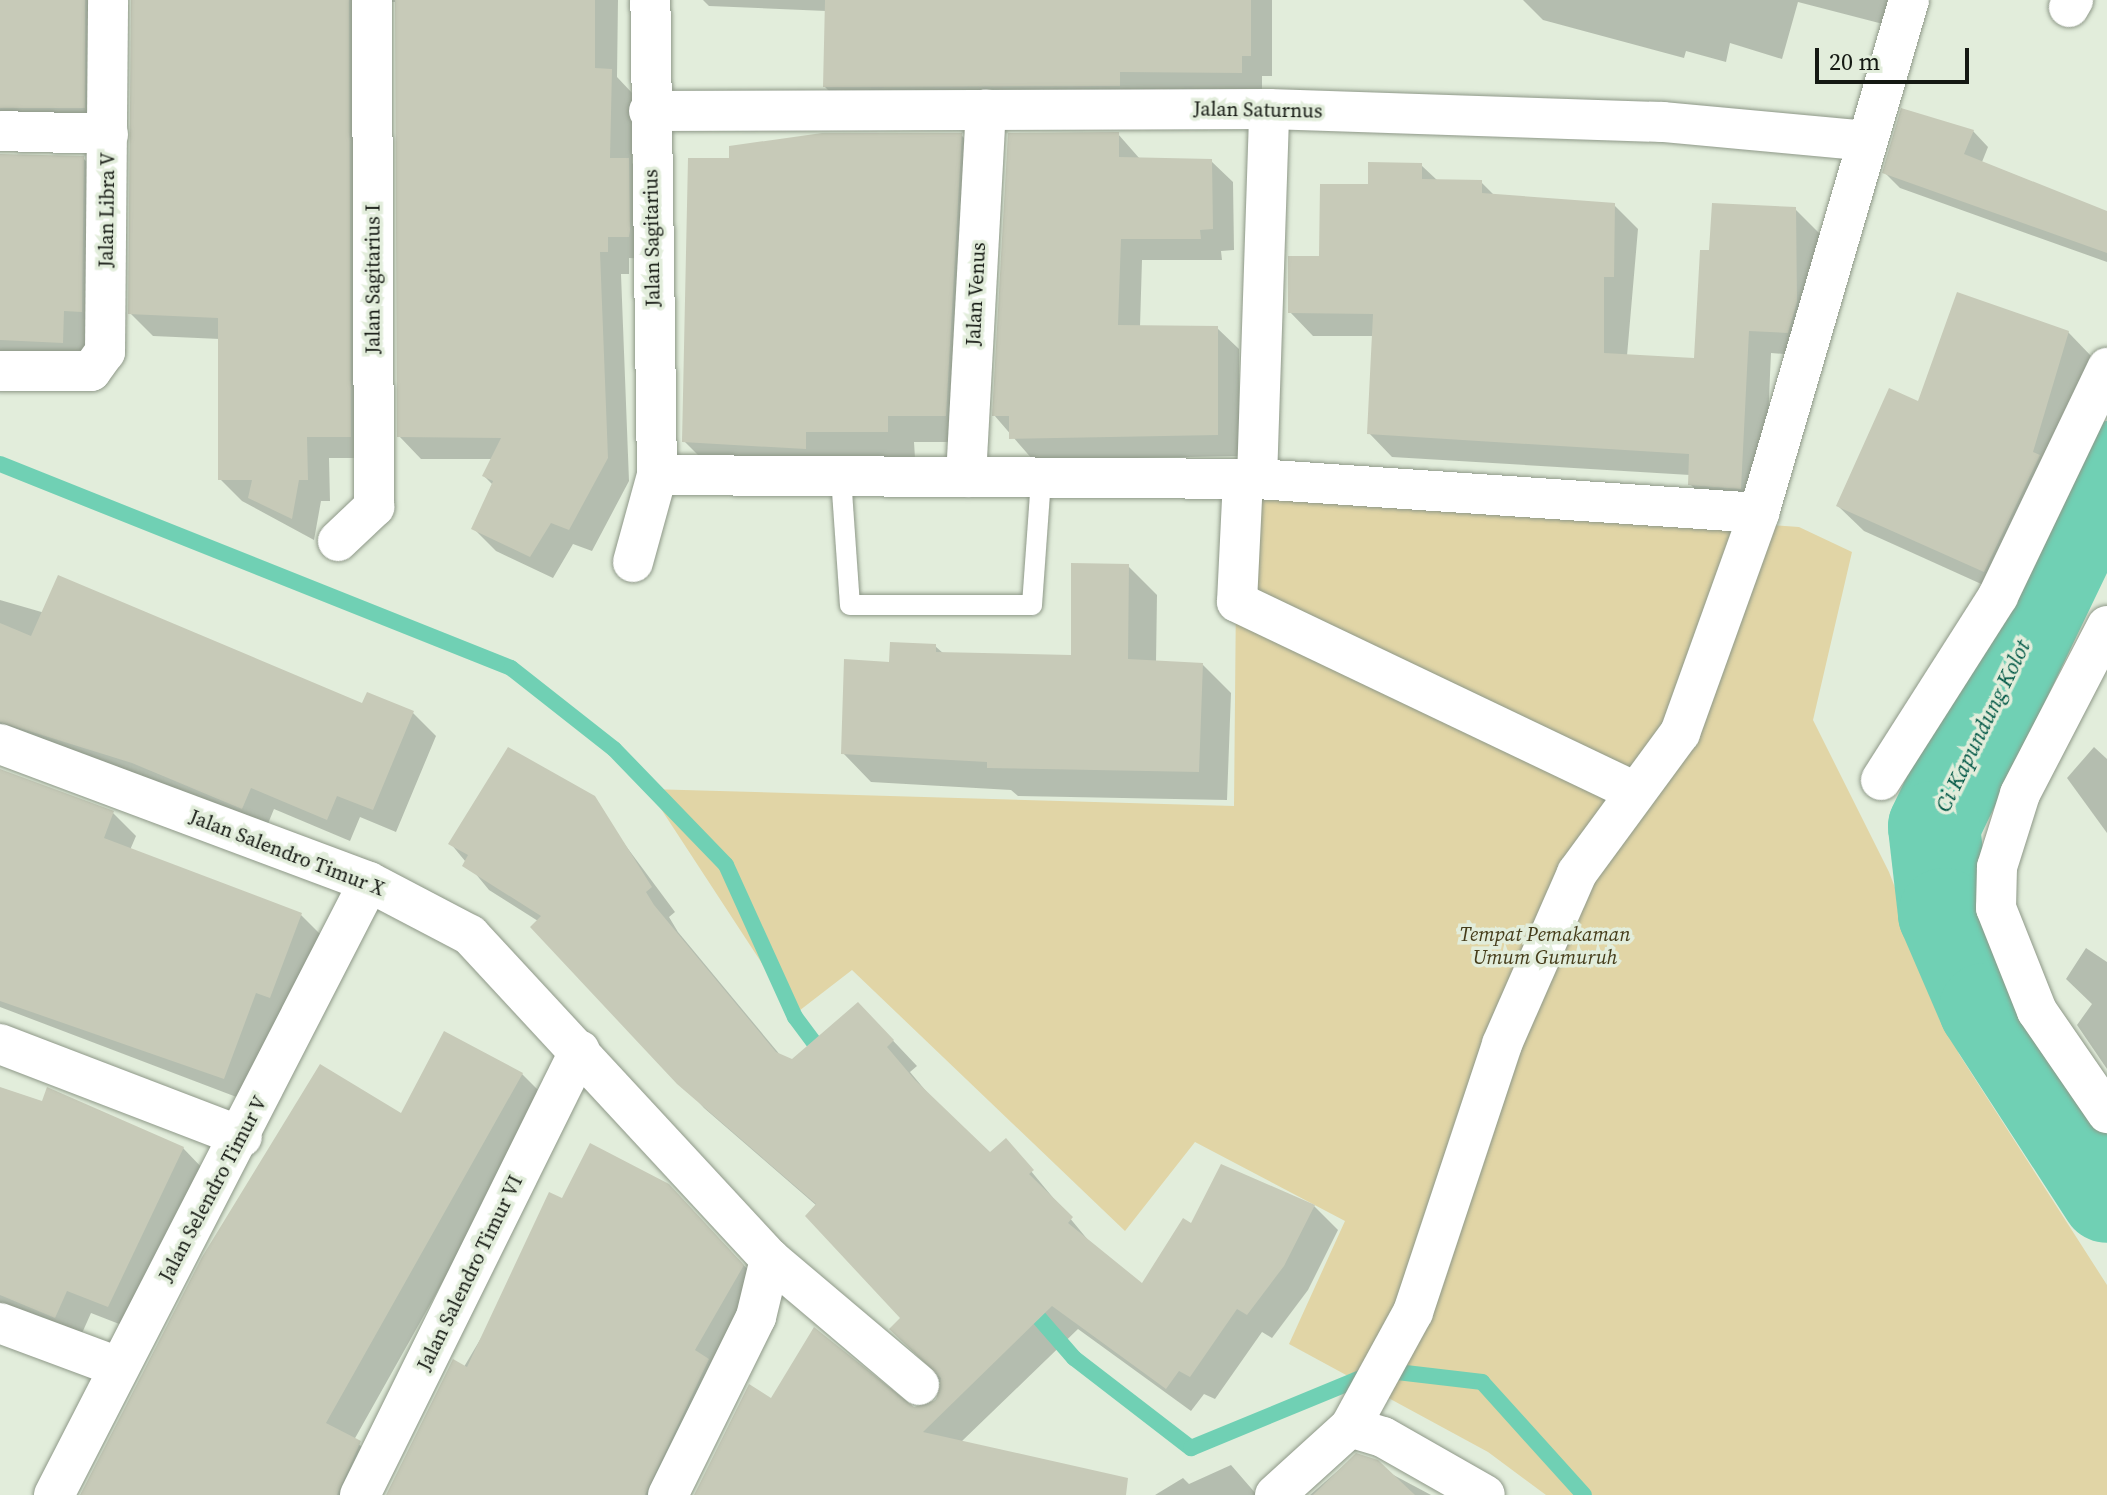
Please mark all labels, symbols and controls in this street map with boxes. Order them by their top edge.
scale bar [1819,32,1973,82]
text: 20 m [1829,45,1880,78]
street label: Jalan Saturnus [1193,97,1323,123]
street label: Jalan Libra V [94,152,120,268]
street label: Jalan Sagitarius [639,169,665,307]
street label: Jalan Sagitarius I [361,204,385,354]
street label: Jalan Venus [961,241,991,347]
water label: Ci Kapundung Kolot [1930,636,2036,816]
street label: Jalan Salendro Timur X [186,805,388,901]
park label: Tempat Pemakaman Umum Gumuruh [1459,922,1631,969]
street label: Jalan Selendro Timur V [154,1092,272,1286]
street label: Jalan Salendro Timur VI [412,1171,528,1375]

